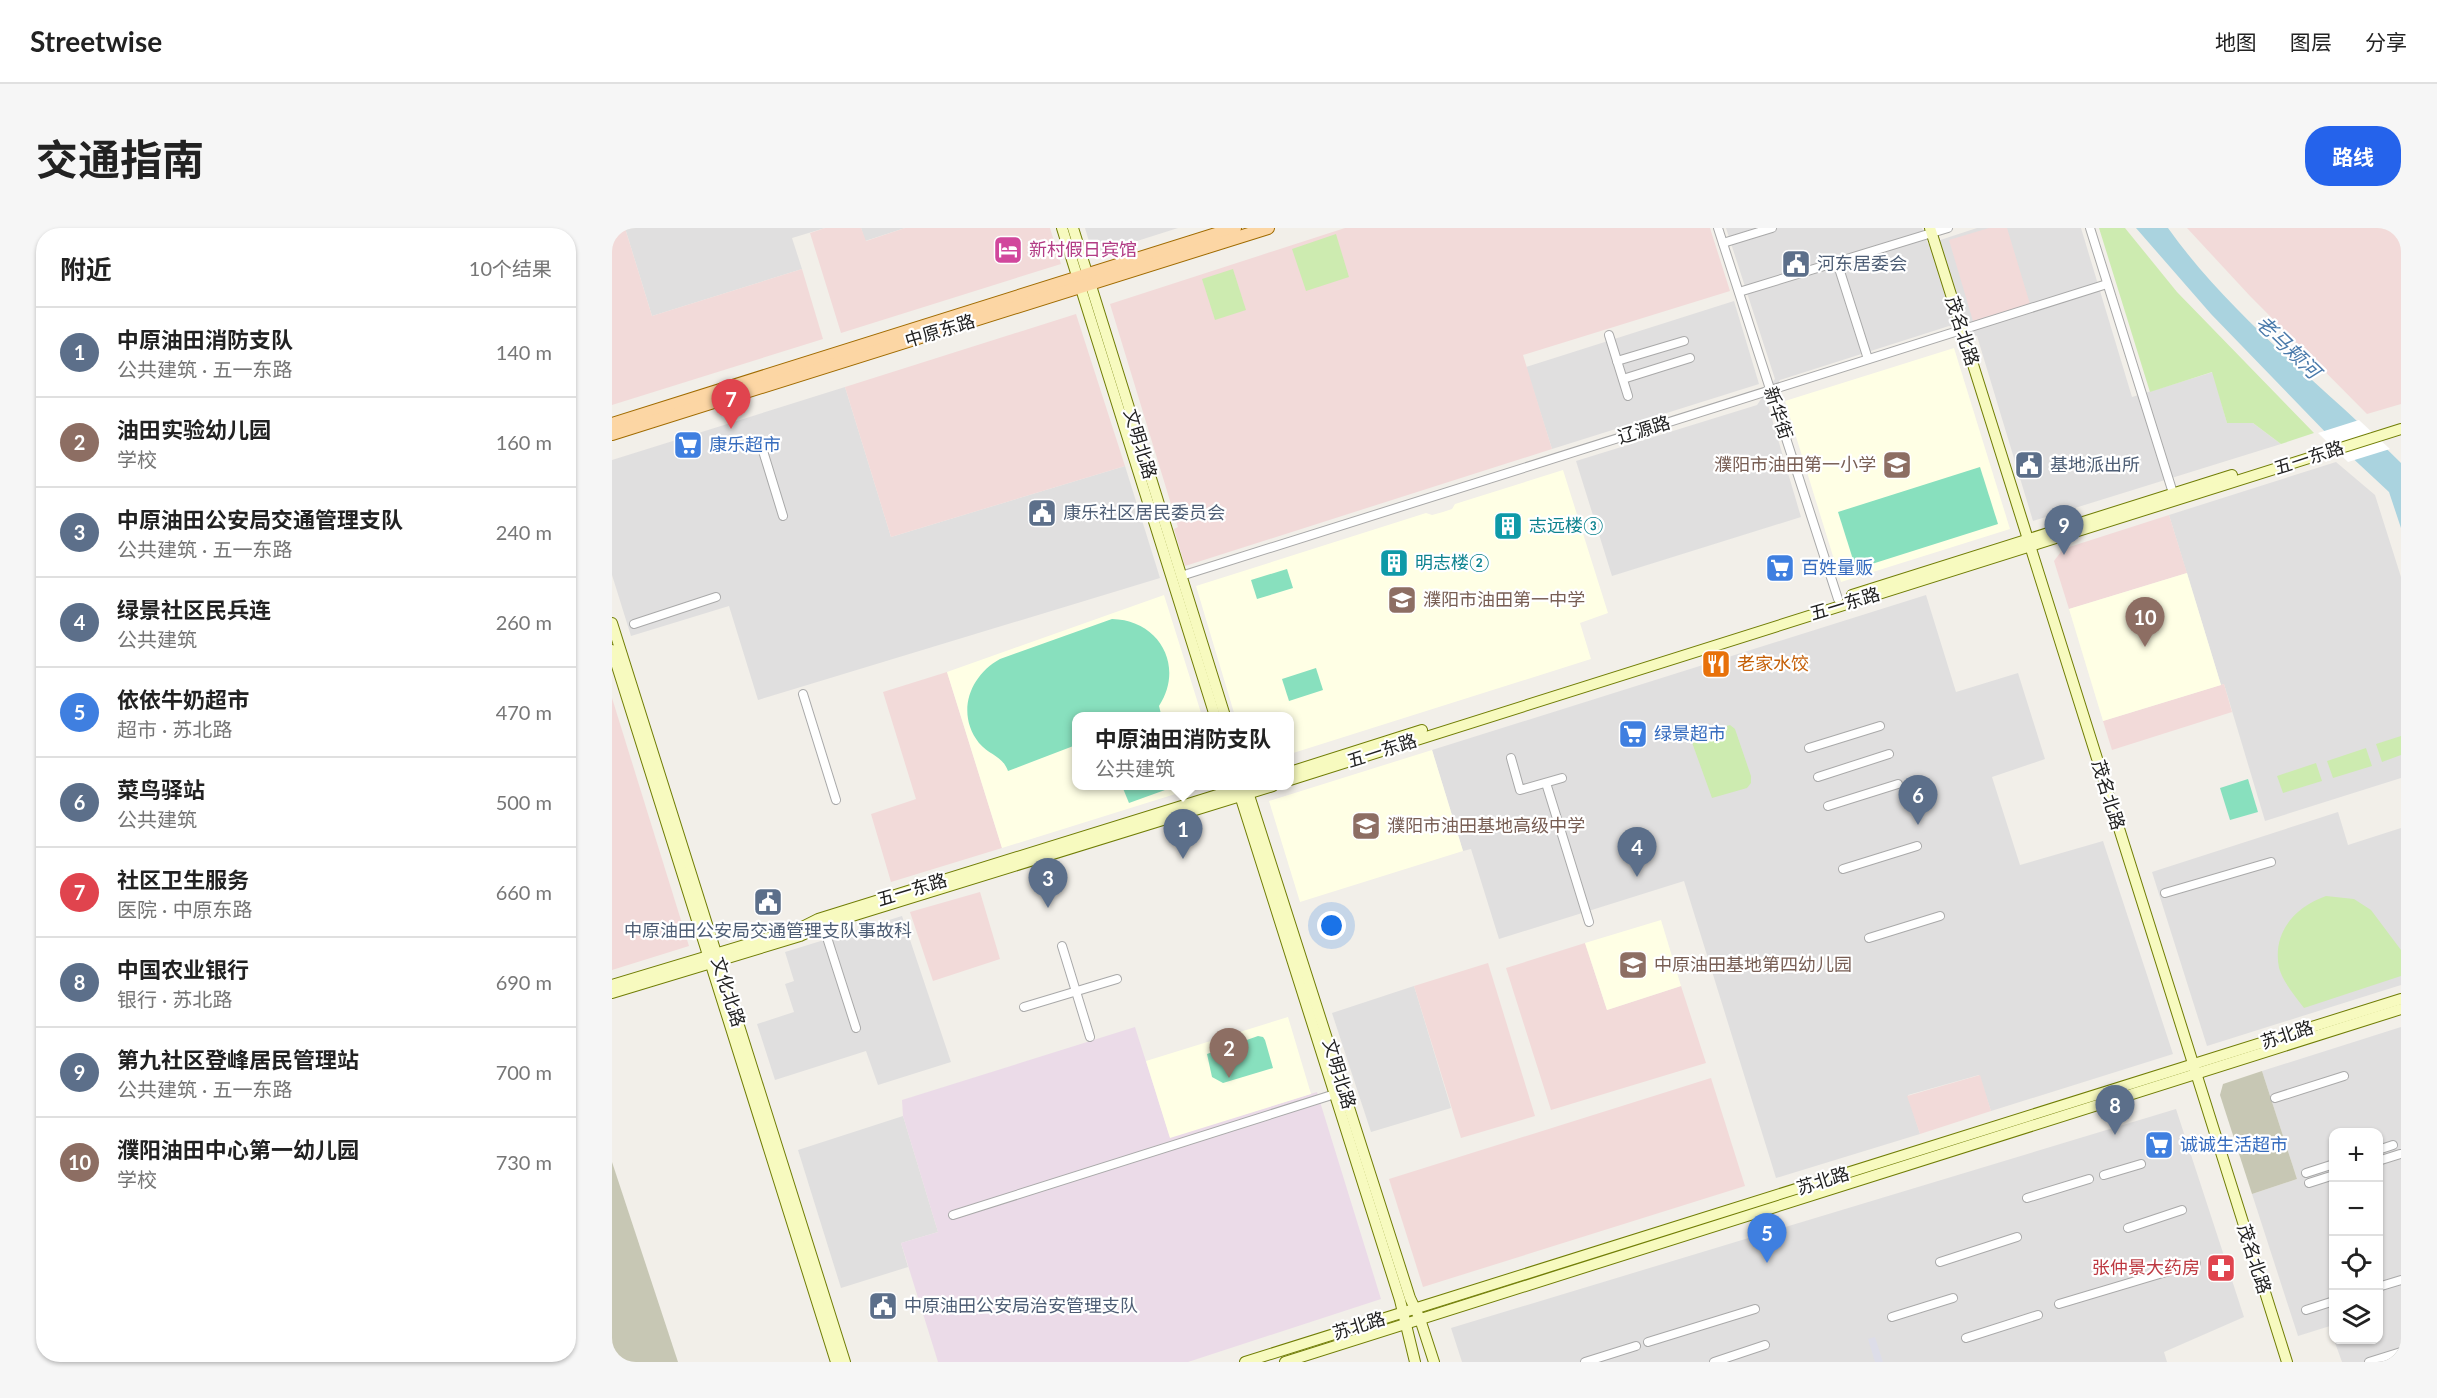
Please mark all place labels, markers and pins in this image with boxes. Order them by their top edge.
hotel icon: 新村假日宾馆 [992,234,1024,266]
place label: 新村假日宾馆 [1029,238,1137,260]
public building icon: 河东居委会 [1780,248,1812,280]
place label: 河东居委会 [1817,252,1907,274]
pin: 7 [712,380,750,429]
supermarket icon: 康乐超市 [672,429,704,461]
place label: 康乐超市 [709,433,781,455]
school or university icon: 濮阳市油田第一小学 [1881,449,1913,481]
public building icon: 基地派出所 [2013,449,2045,481]
place label: 濮阳市油田第一小学 [1714,453,1876,475]
place label: 基地派出所 [2050,453,2140,475]
public building icon: 康乐社区居民委员会 [1026,497,1058,529]
place label: 康乐社区居民委员会 [1063,501,1225,523]
pin: 9 [2044,506,2084,555]
building icon: 志远楼③ [1492,510,1524,542]
place label: 志远楼③ [1529,514,1603,536]
building icon: 明志楼② [1378,547,1410,579]
place label: 明志楼② [1415,551,1489,573]
supermarket icon: 百姓量贩 [1764,552,1796,584]
place label: 百姓量贩 [1801,556,1873,578]
school or university icon: 濮阳市油田第一中学 [1386,584,1418,616]
place label: 濮阳市油田第一中学 [1423,588,1585,610]
pin: 10 [2126,598,2164,647]
restaurant icon: 老家水饺 [1700,648,1732,680]
place label: 老家水饺 [1737,652,1809,674]
supermarket icon: 绿景超市 [1617,718,1649,750]
place label: 绿景超市 [1654,722,1726,744]
pin: 6 [1898,776,1938,825]
pin: 1 [1164,810,1202,859]
school or university icon: 濮阳市油田基地高级中学 [1350,810,1382,842]
place label: 濮阳市油田基地高级中学 [1387,814,1585,836]
pin: 4 [1618,828,1656,877]
pin: 3 [1028,858,1068,908]
public building icon: 中原油田公安局交通管理支队事故科 [752,886,784,918]
place label: 中原油田公安局交通管理支队事故科 [624,919,912,941]
school or university icon: 中原油田基地第四幼儿园 [1617,949,1649,981]
place label: 中原油田基地第四幼儿园 [1654,953,1852,975]
pin: 2 [1210,1028,1248,1078]
pin: 8 [2096,1086,2134,1135]
supermarket icon: 诚诚生活超市 [2143,1129,2175,1161]
place label: 诚诚生活超市 [2180,1133,2288,1155]
pin: 5 [1748,1214,1786,1263]
pharmacy icon: 张仲景大药房 [2205,1252,2237,1284]
place label: 张仲景大药房 [2092,1256,2200,1278]
public building icon: 中原油田公安局治安管理支队 [867,1290,899,1322]
place label: 中原油田公安局治安管理支队 [904,1294,1138,1316]

